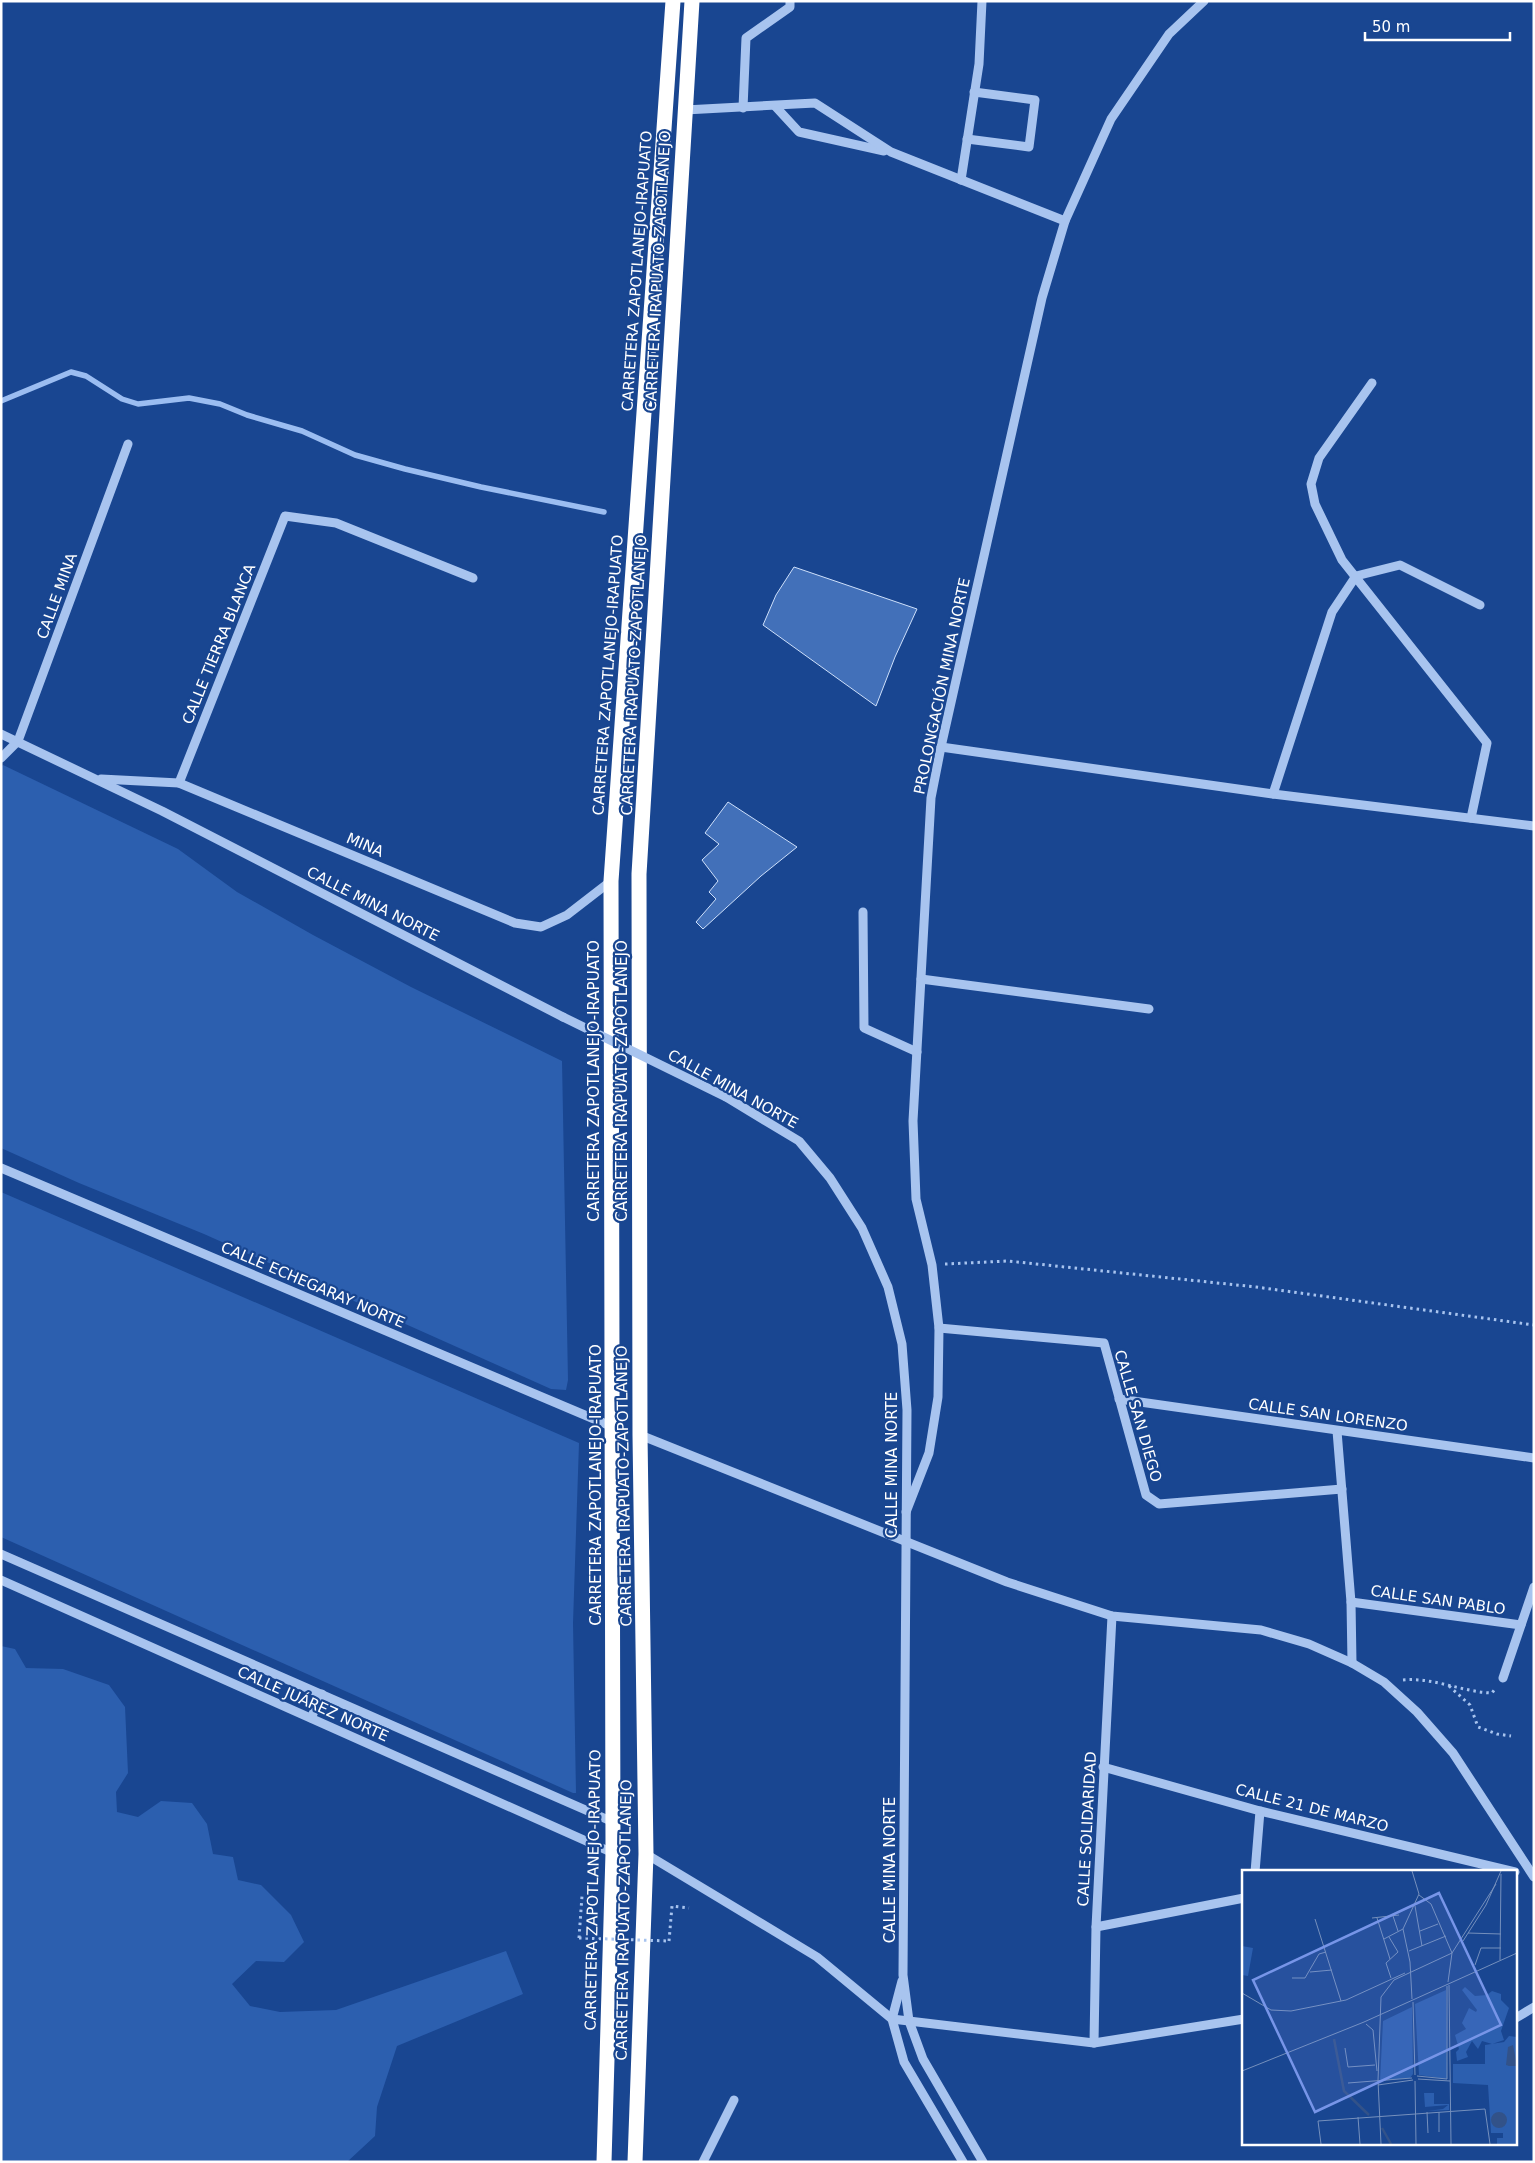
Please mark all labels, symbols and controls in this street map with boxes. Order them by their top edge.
scale bar [1365,10,1510,42]
text: 50 m [1372,18,1410,36]
street label: CARRETERA ZAPOTLANEJO-IRAPUATO [618,130,656,412]
street label: CARRETERA IRAPUATO-ZAPOTLANEJO [642,130,674,412]
street label: CARRETERA ZAPOTLANEJO-IRAPUATO [589,534,627,816]
street label: CARRETERA IRAPUATO-ZAPOTLANEJO [618,534,650,816]
street label: CALLE MINA [33,550,81,642]
street label: CALLE TIERRA BLANCA [179,561,260,727]
street label: PROLONGACIÓN MINA NORTE [909,576,974,796]
street label: MINA [344,829,387,861]
street label: CALLE MINA NORTE [304,863,442,945]
street label: CARRETERA ZAPOTLANEJO-IRAPUATO [585,940,603,1222]
street label: CARRETERA IRAPUATO-ZAPOTLANEJO [613,940,631,1222]
street label: CALLE MINA NORTE [665,1046,801,1132]
street label: CALLE ECHEGARAY NORTE [218,1238,408,1332]
street label: CARRETERA ZAPOTLANEJO-IRAPUATO [587,1344,605,1626]
street label: CARRETERA IRAPUATO-ZAPOTLANEJO [613,1345,635,1627]
street label: CALLE SAN DIEGO [1111,1348,1165,1484]
street label: CALLE MINA NORTE [883,1392,901,1538]
street label: CALLE SAN LORENZO [1247,1395,1409,1435]
street label: CALLE SAN PABLO [1369,1582,1507,1618]
street label: CALLE JUÁREZ NORTE [235,1662,392,1745]
street label: CARRETERA ZAPOTLANEJO-IRAPUATO [582,1749,604,2031]
street label: CALLE SOLIDARIDAD [1074,1751,1100,1907]
street label: CARRETERA IRAPUATO-ZAPOTLANEJO [613,1779,635,2061]
street label: CALLE 21 DE MARZO [1234,1780,1390,1836]
street label: CALLE MINA NORTE [881,1797,899,1943]
inset map [1242,1870,1518,2146]

